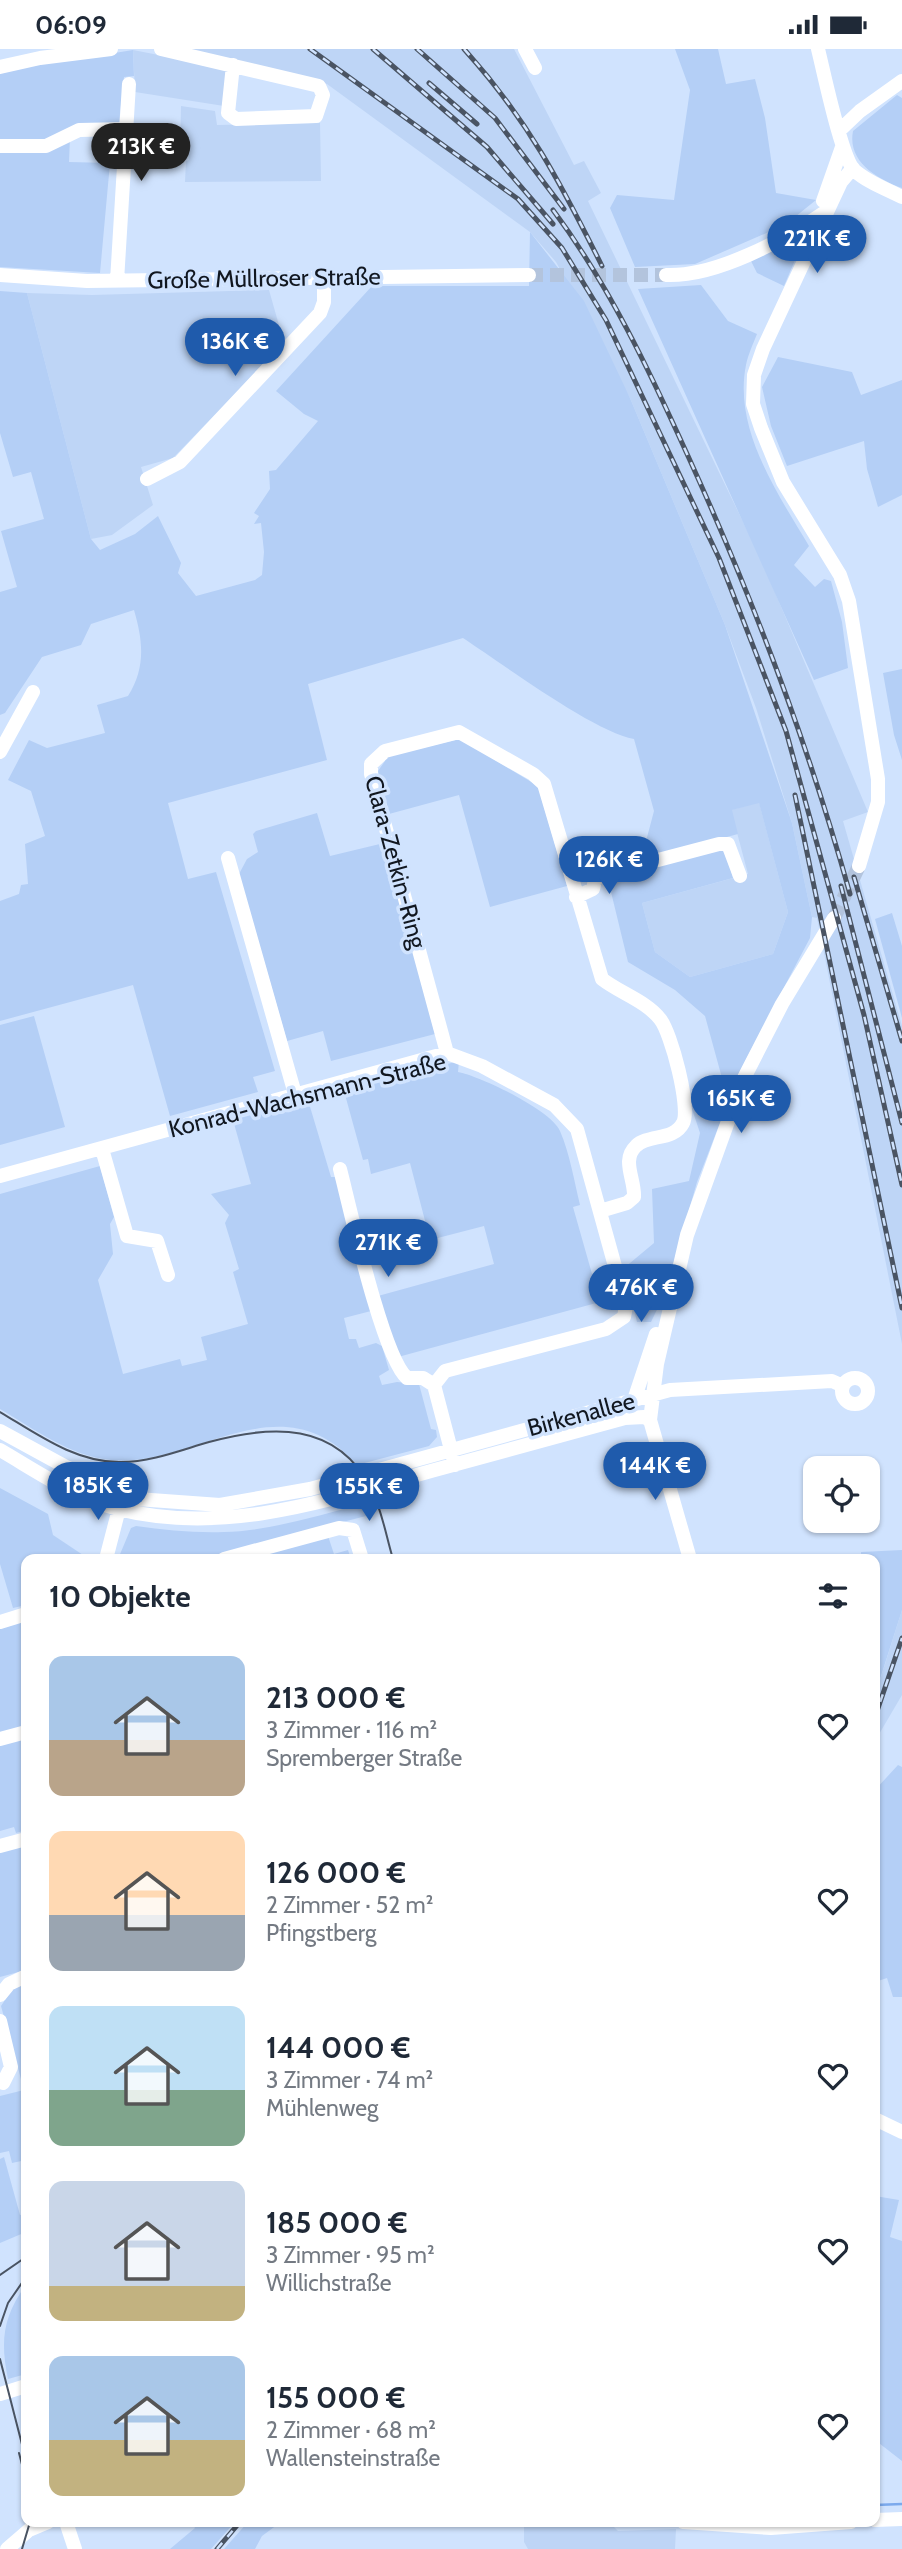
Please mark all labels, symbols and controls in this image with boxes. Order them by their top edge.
text: 06:09 [35,9,107,41]
pin: 213K € [84,123,198,183]
text: 213K € [107,132,175,160]
pin: 221K € [760,215,874,275]
text: 221K € [783,224,851,252]
street label: Große Müllroser Straße [147,261,381,295]
pin: 136K € [178,319,292,378]
text: 136K € [201,327,269,355]
street label: Clara-Zetkin-Ring [359,772,433,953]
pin: 126K € [552,837,666,896]
text: 126K € [575,845,643,873]
street label: Konrad-Wachsmann-Straße [165,1046,449,1144]
pin: 165K € [684,1075,798,1135]
text: 165K € [707,1084,775,1112]
pin: 271K € [331,1219,445,1279]
text: 271K € [355,1228,421,1256]
pin: 476K € [584,1265,698,1324]
text: 476K € [605,1273,677,1301]
street label: Birkenallee [524,1386,638,1442]
pin: 144K € [598,1443,712,1502]
text: 144K € [619,1451,691,1479]
map controls [803,1456,880,1533]
button: locate [803,1456,880,1533]
pin: 185K € [41,1463,155,1522]
pin: 155K € [312,1463,426,1523]
text: 185K € [63,1471,133,1499]
text: 155K € [335,1472,403,1500]
icon: filters [814,1577,852,1615]
text: 10 Objekte [49,1578,191,1615]
text: 213 000 € [266,1679,405,1716]
icon: home [105,1684,189,1768]
icon: heart [814,1707,852,1745]
text: 3 Zimmer · 116 m² [266,1716,437,1744]
text: Spremberger Straße [266,1744,462,1772]
text: 126 000 € [266,1854,406,1891]
icon: home [105,1859,189,1943]
icon: heart [814,1882,852,1920]
text: 2 Zimmer · 52 m² [266,1891,433,1919]
text: Pfingstberg [266,1919,376,1947]
text: 144 000 € [266,2029,411,2066]
icon: home [105,2034,189,2118]
icon: heart [814,2057,852,2095]
text: 3 Zimmer · 74 m² [266,2066,433,2094]
text: Mühlenweg [266,2094,378,2122]
text: 185 000 € [266,2204,408,2241]
icon: home [105,2209,189,2293]
icon: heart [814,2232,852,2270]
text: 3 Zimmer · 95 m² [266,2241,435,2269]
text: Willichstraße [266,2269,392,2297]
text: 155 000 € [266,2379,406,2416]
icon: home [105,2384,189,2468]
icon: heart [814,2407,852,2445]
text: 2 Zimmer · 68 m² [266,2416,436,2444]
text: Wallensteinstraße [266,2444,440,2472]

